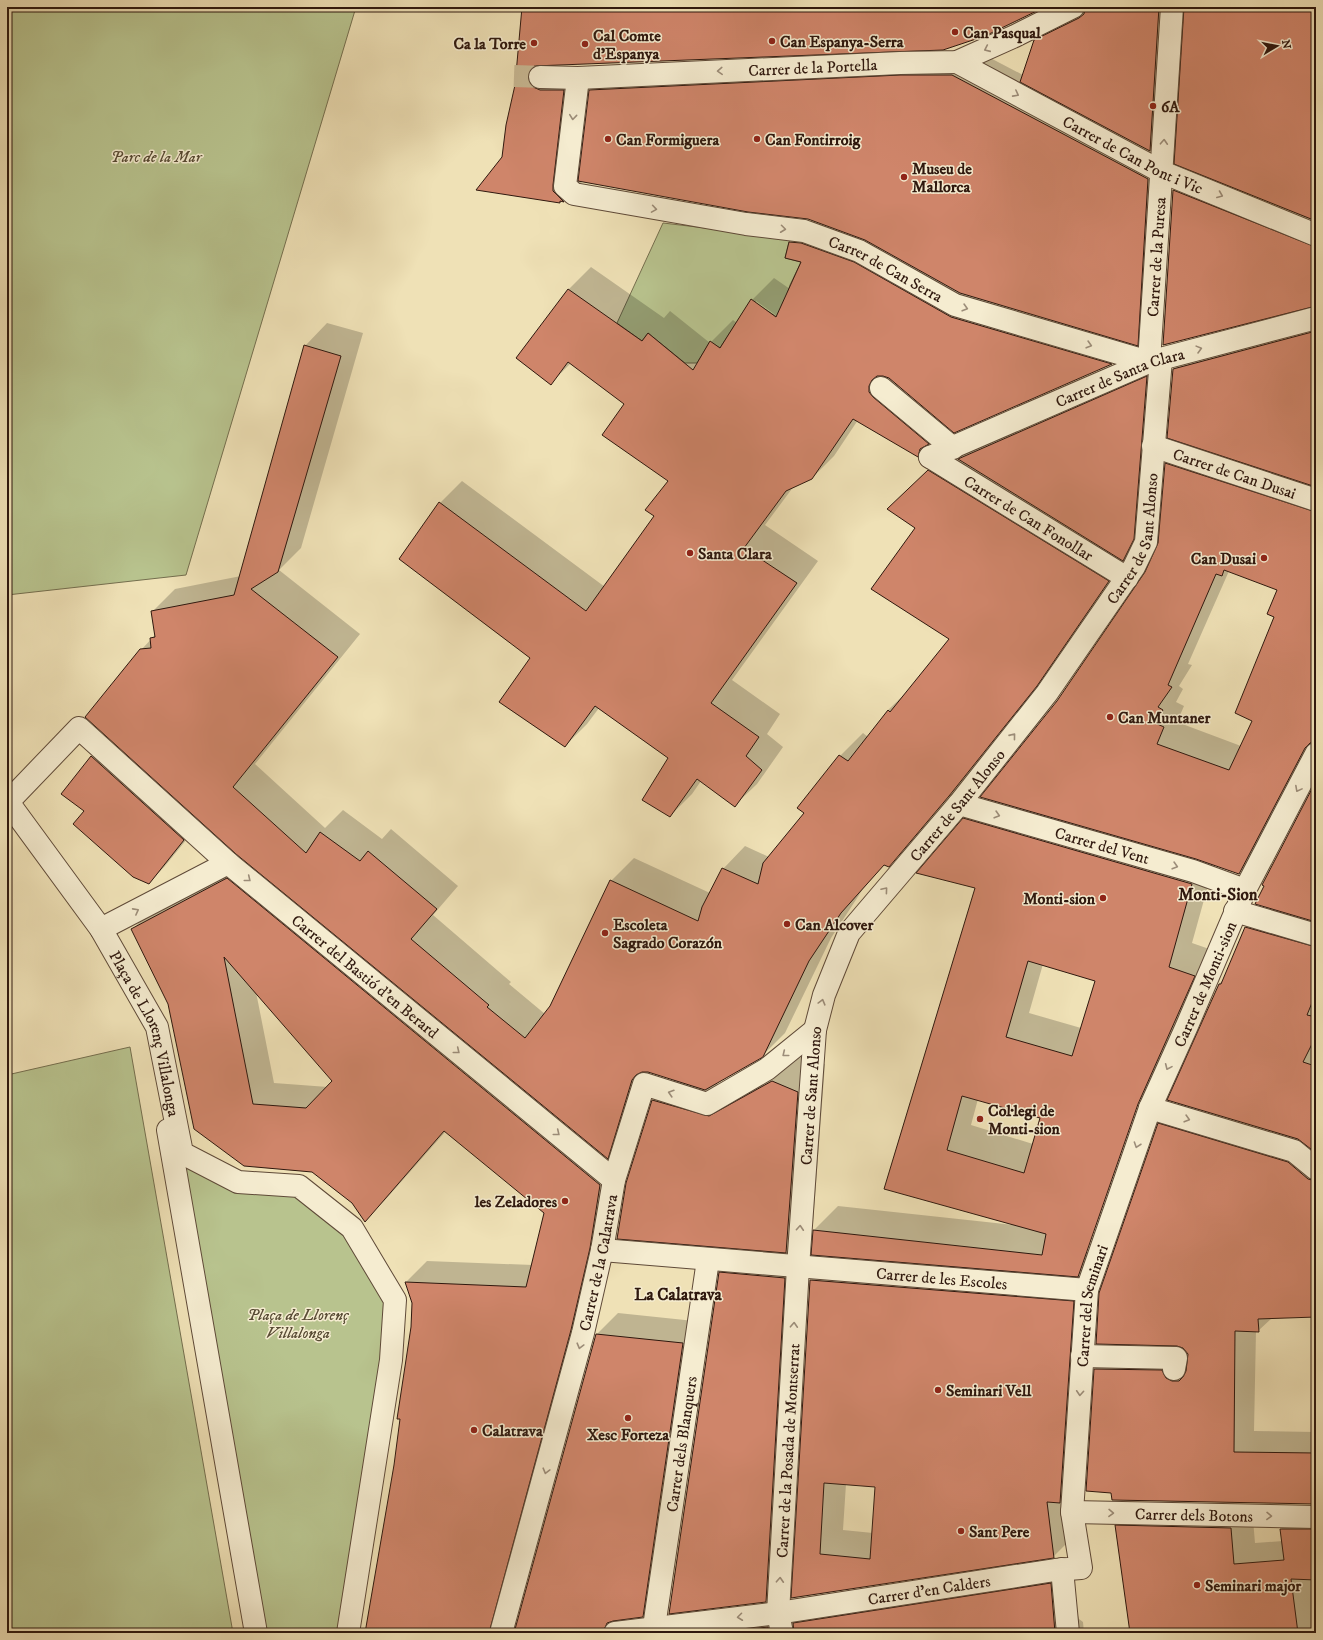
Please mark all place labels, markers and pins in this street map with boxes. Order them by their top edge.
place label: Can Pasqual [963,23,1042,44]
place label: Cal Comte d'Espanya [593,26,661,64]
marker: Can Pasqual [950,27,960,37]
place label: Can Espanya-Serra [780,32,905,52]
place label: Ca la Torre [453,34,526,54]
marker: Can Espanya-Serra [767,36,777,46]
marker: Ca la Torre [529,38,539,48]
marker: Cal Comte d'Espanya [580,39,590,49]
place label: 6A [1161,97,1180,117]
marker: 6A [1148,101,1158,111]
place label: Can Formiguera [616,130,720,150]
place label: Can Fontirroig [765,130,862,150]
marker: Can Formiguera [603,134,613,144]
marker: Can Fontirroig [752,134,762,144]
place label: Museu de Mallorca [912,159,972,197]
marker: Museu de Mallorca [899,172,909,182]
place label: Santa Clara [698,544,773,564]
marker: Santa Clara [685,548,695,558]
place label: Can Dusai [1191,549,1256,569]
marker: Can Dusai [1259,553,1269,563]
place label: Can Muntaner [1118,708,1211,728]
marker: Can Muntaner [1105,712,1115,722]
place label: Monti-sion [1023,889,1096,909]
marker: Monti-sion [1098,893,1108,903]
place label: Escoleta Sagrado Corazón [613,915,723,953]
place label: Can Alcover [795,915,874,935]
marker: Can Alcover [782,919,792,929]
marker: Escoleta Sagrado Corazón [600,928,610,938]
place label: Col·legi de Monti-sion [988,1101,1060,1139]
marker: Col·legi de Monti-sion [975,1114,985,1124]
place label: les Zeladores [474,1192,558,1212]
marker: les Zeladores [560,1196,570,1206]
place label: Seminari Vell [946,1381,1033,1401]
marker: Seminari Vell [933,1385,943,1395]
marker: Xesc Forteza [623,1413,633,1423]
place label: Calatrava [482,1421,544,1441]
marker: Calatrava [469,1425,479,1435]
place label: Xesc Forteza [587,1425,670,1445]
place label: Sant Pere [969,1522,1030,1542]
marker: Sant Pere [956,1526,966,1536]
place label: Seminari major [1205,1576,1302,1596]
marker: Seminari major [1192,1580,1202,1590]

